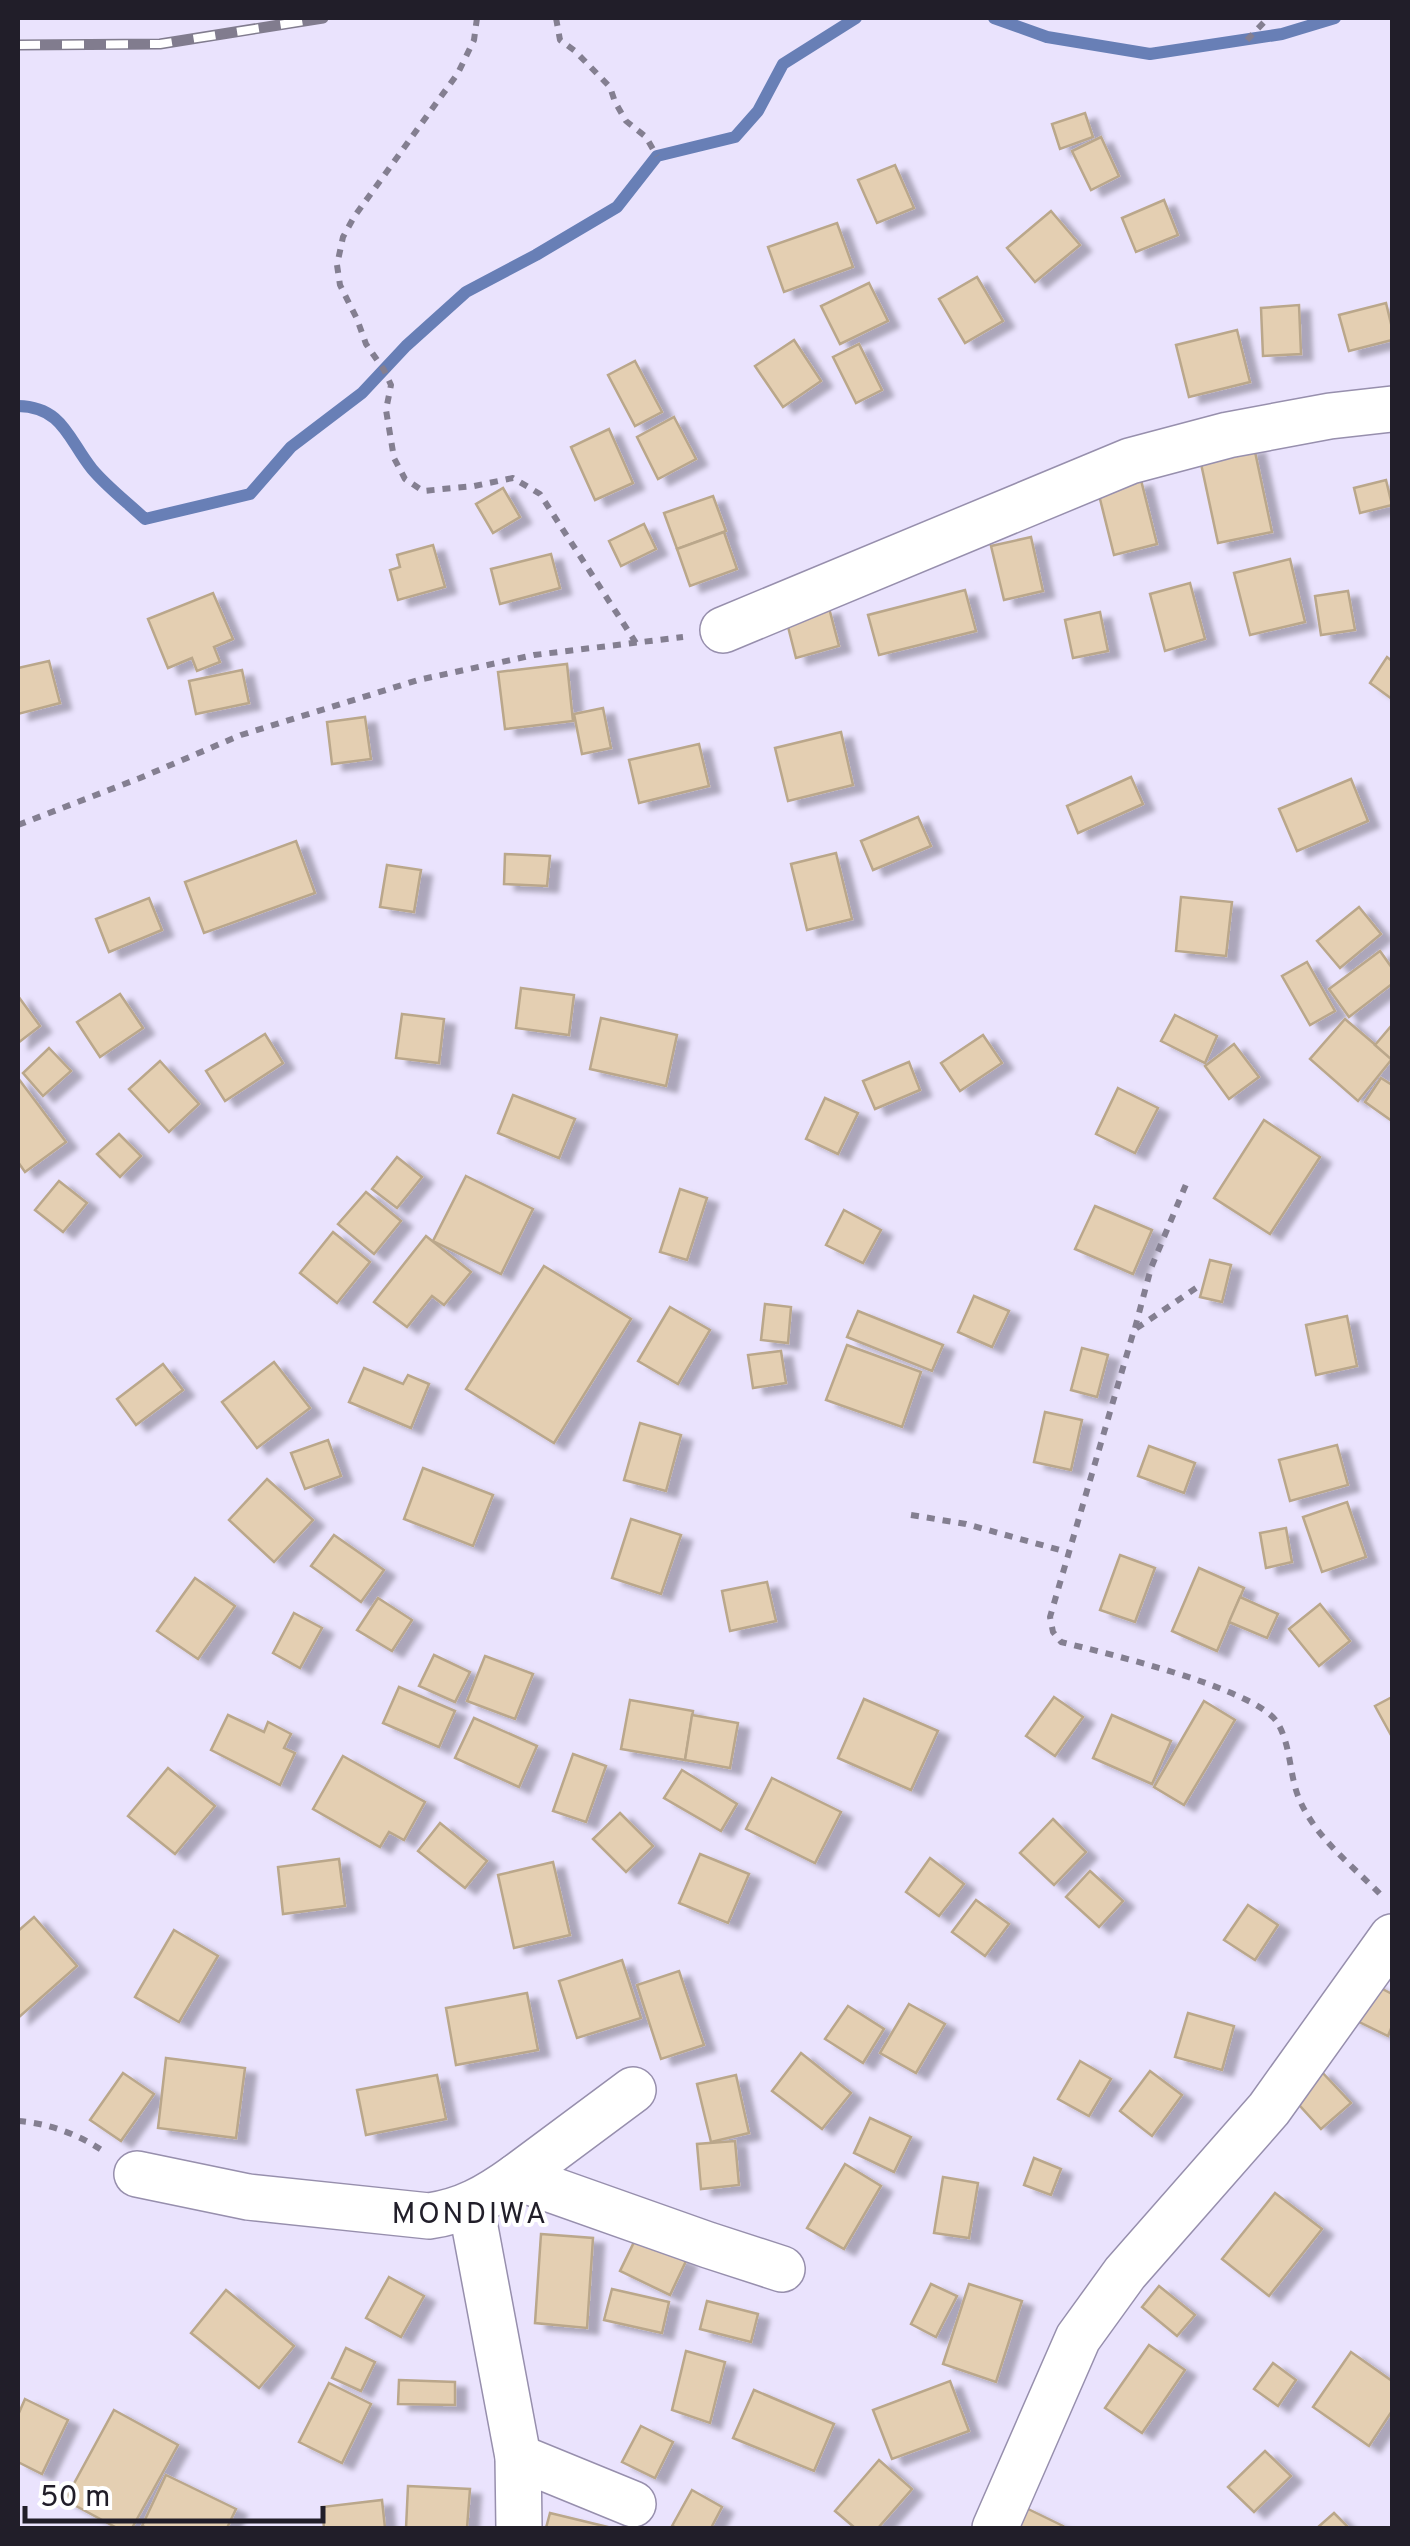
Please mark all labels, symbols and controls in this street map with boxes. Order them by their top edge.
district label: MONDIWA [391,2197,549,2234]
scale bar [25,2461,322,2523]
text: 50 m [40,2480,110,2517]

